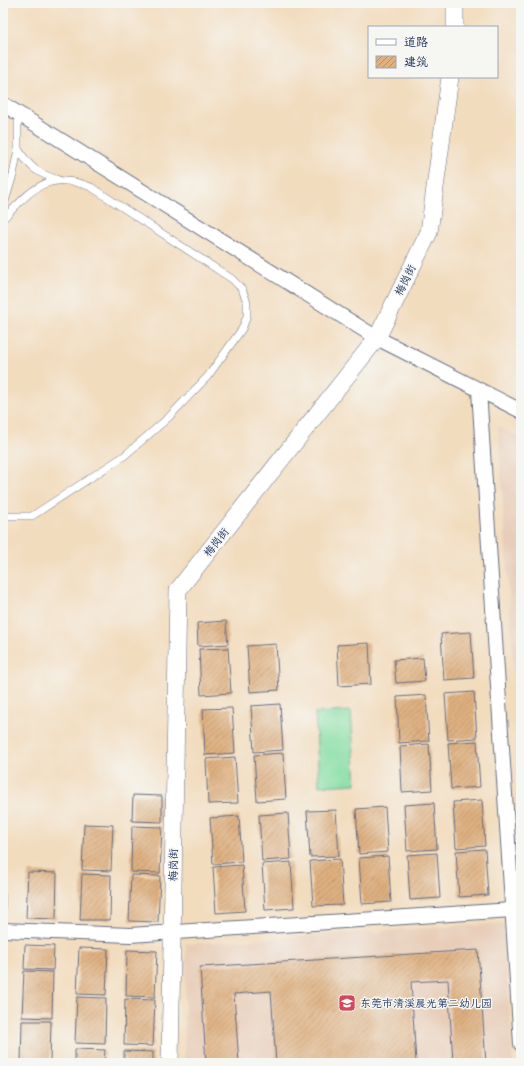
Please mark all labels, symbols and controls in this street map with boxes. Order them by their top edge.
legend [368,26,498,78]
text: 道路 [404,32,428,50]
text: 建筑 [404,52,428,70]
street label: 梅岗街 [390,260,420,298]
street label: 梅岗街 [199,523,233,560]
street label: 梅岗街 [164,847,181,882]
school or university icon: 东莞市清溪晨光第二幼儿园 [337,993,357,1013]
place label: 东莞市清溪晨光第二幼儿园 [360,994,492,1011]

